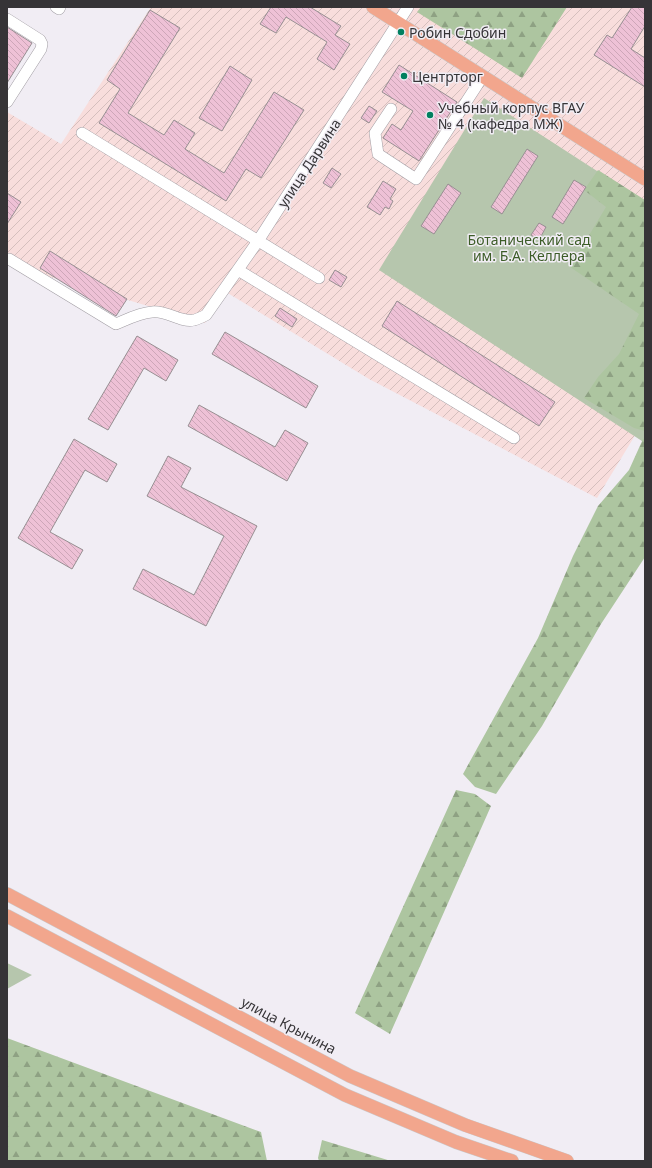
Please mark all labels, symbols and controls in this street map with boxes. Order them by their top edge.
place label: Робин Сдобин [409,23,506,42]
marker: Робин Сдобин [396,27,406,37]
place label: Центрторг [412,67,483,86]
marker: Центрторг [399,71,409,81]
place label: Учебный корпус ВГАУ № 4 (кафедра МЖ) [438,98,585,133]
marker: Учебный корпус ВГАУ № 4 (кафедра МЖ) [425,110,435,120]
street label: улица Дарвина [273,115,345,211]
park label: Ботанический сад им. Б.А. Келлера [468,230,591,265]
street label: улица Крынина [238,992,340,1058]

